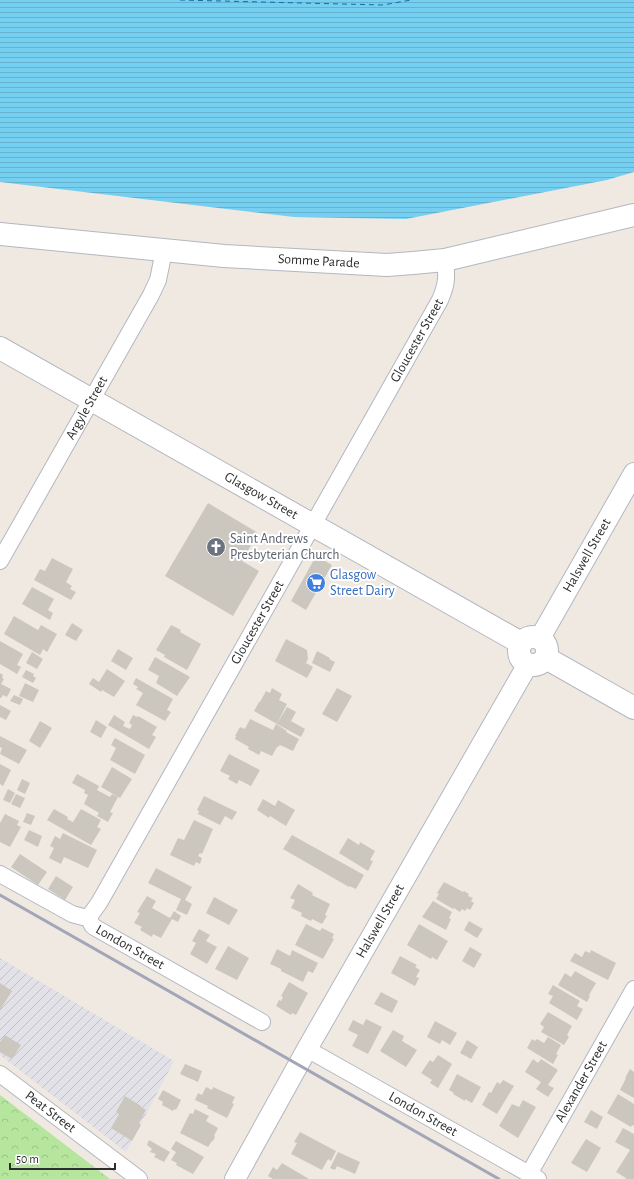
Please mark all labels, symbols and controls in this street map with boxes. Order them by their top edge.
street label: Somme Parade [277,252,360,270]
street label: Gloucester Street [388,296,446,385]
street label: Argyle Street [63,373,111,442]
street label: Glasgow Street [222,470,300,522]
street label: Halswell Street [561,516,614,595]
place label: Saint Andrews Presbyterian Church [230,532,339,562]
church icon: Saint Andrews Presbyterian Church [205,536,227,558]
place label: Glasgow Street Dairy [330,568,395,598]
supermarket icon: Glasgow Street Dairy [305,572,327,594]
street label: Gloucester Street [229,578,287,667]
street label: Halswell Street [354,881,407,960]
street label: London Street [93,922,167,972]
street label: Alexander Street [553,1038,610,1125]
street label: Peat Street [22,1088,79,1136]
street label: London Street [386,1089,460,1139]
scale bar [10,1145,115,1171]
text: 50 m [16,1153,39,1165]

